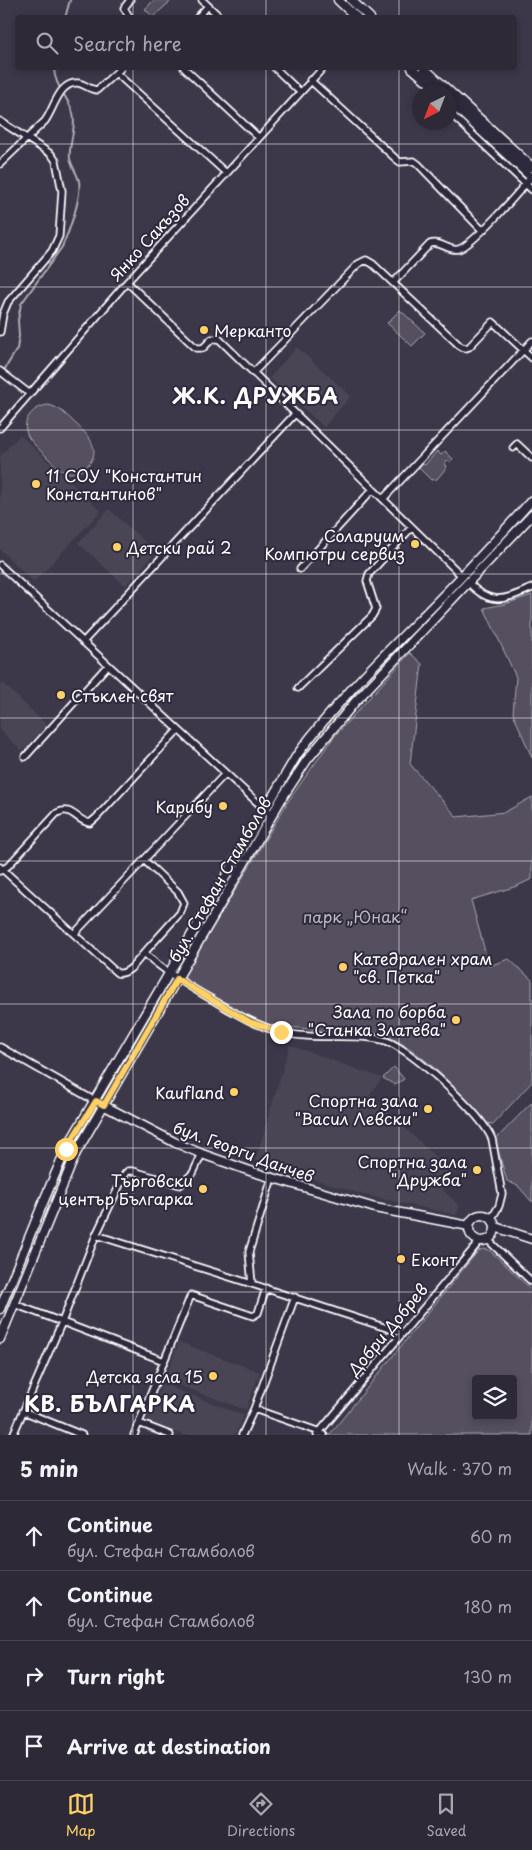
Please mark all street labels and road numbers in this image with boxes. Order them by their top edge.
street label: Янко Сакъзов [103,188,195,286]
street label: бул. Стефан Стамболов [162,792,276,966]
street label: бул. Георги Данчев [170,1114,318,1188]
street label: Добри Добрев [341,1278,433,1381]

